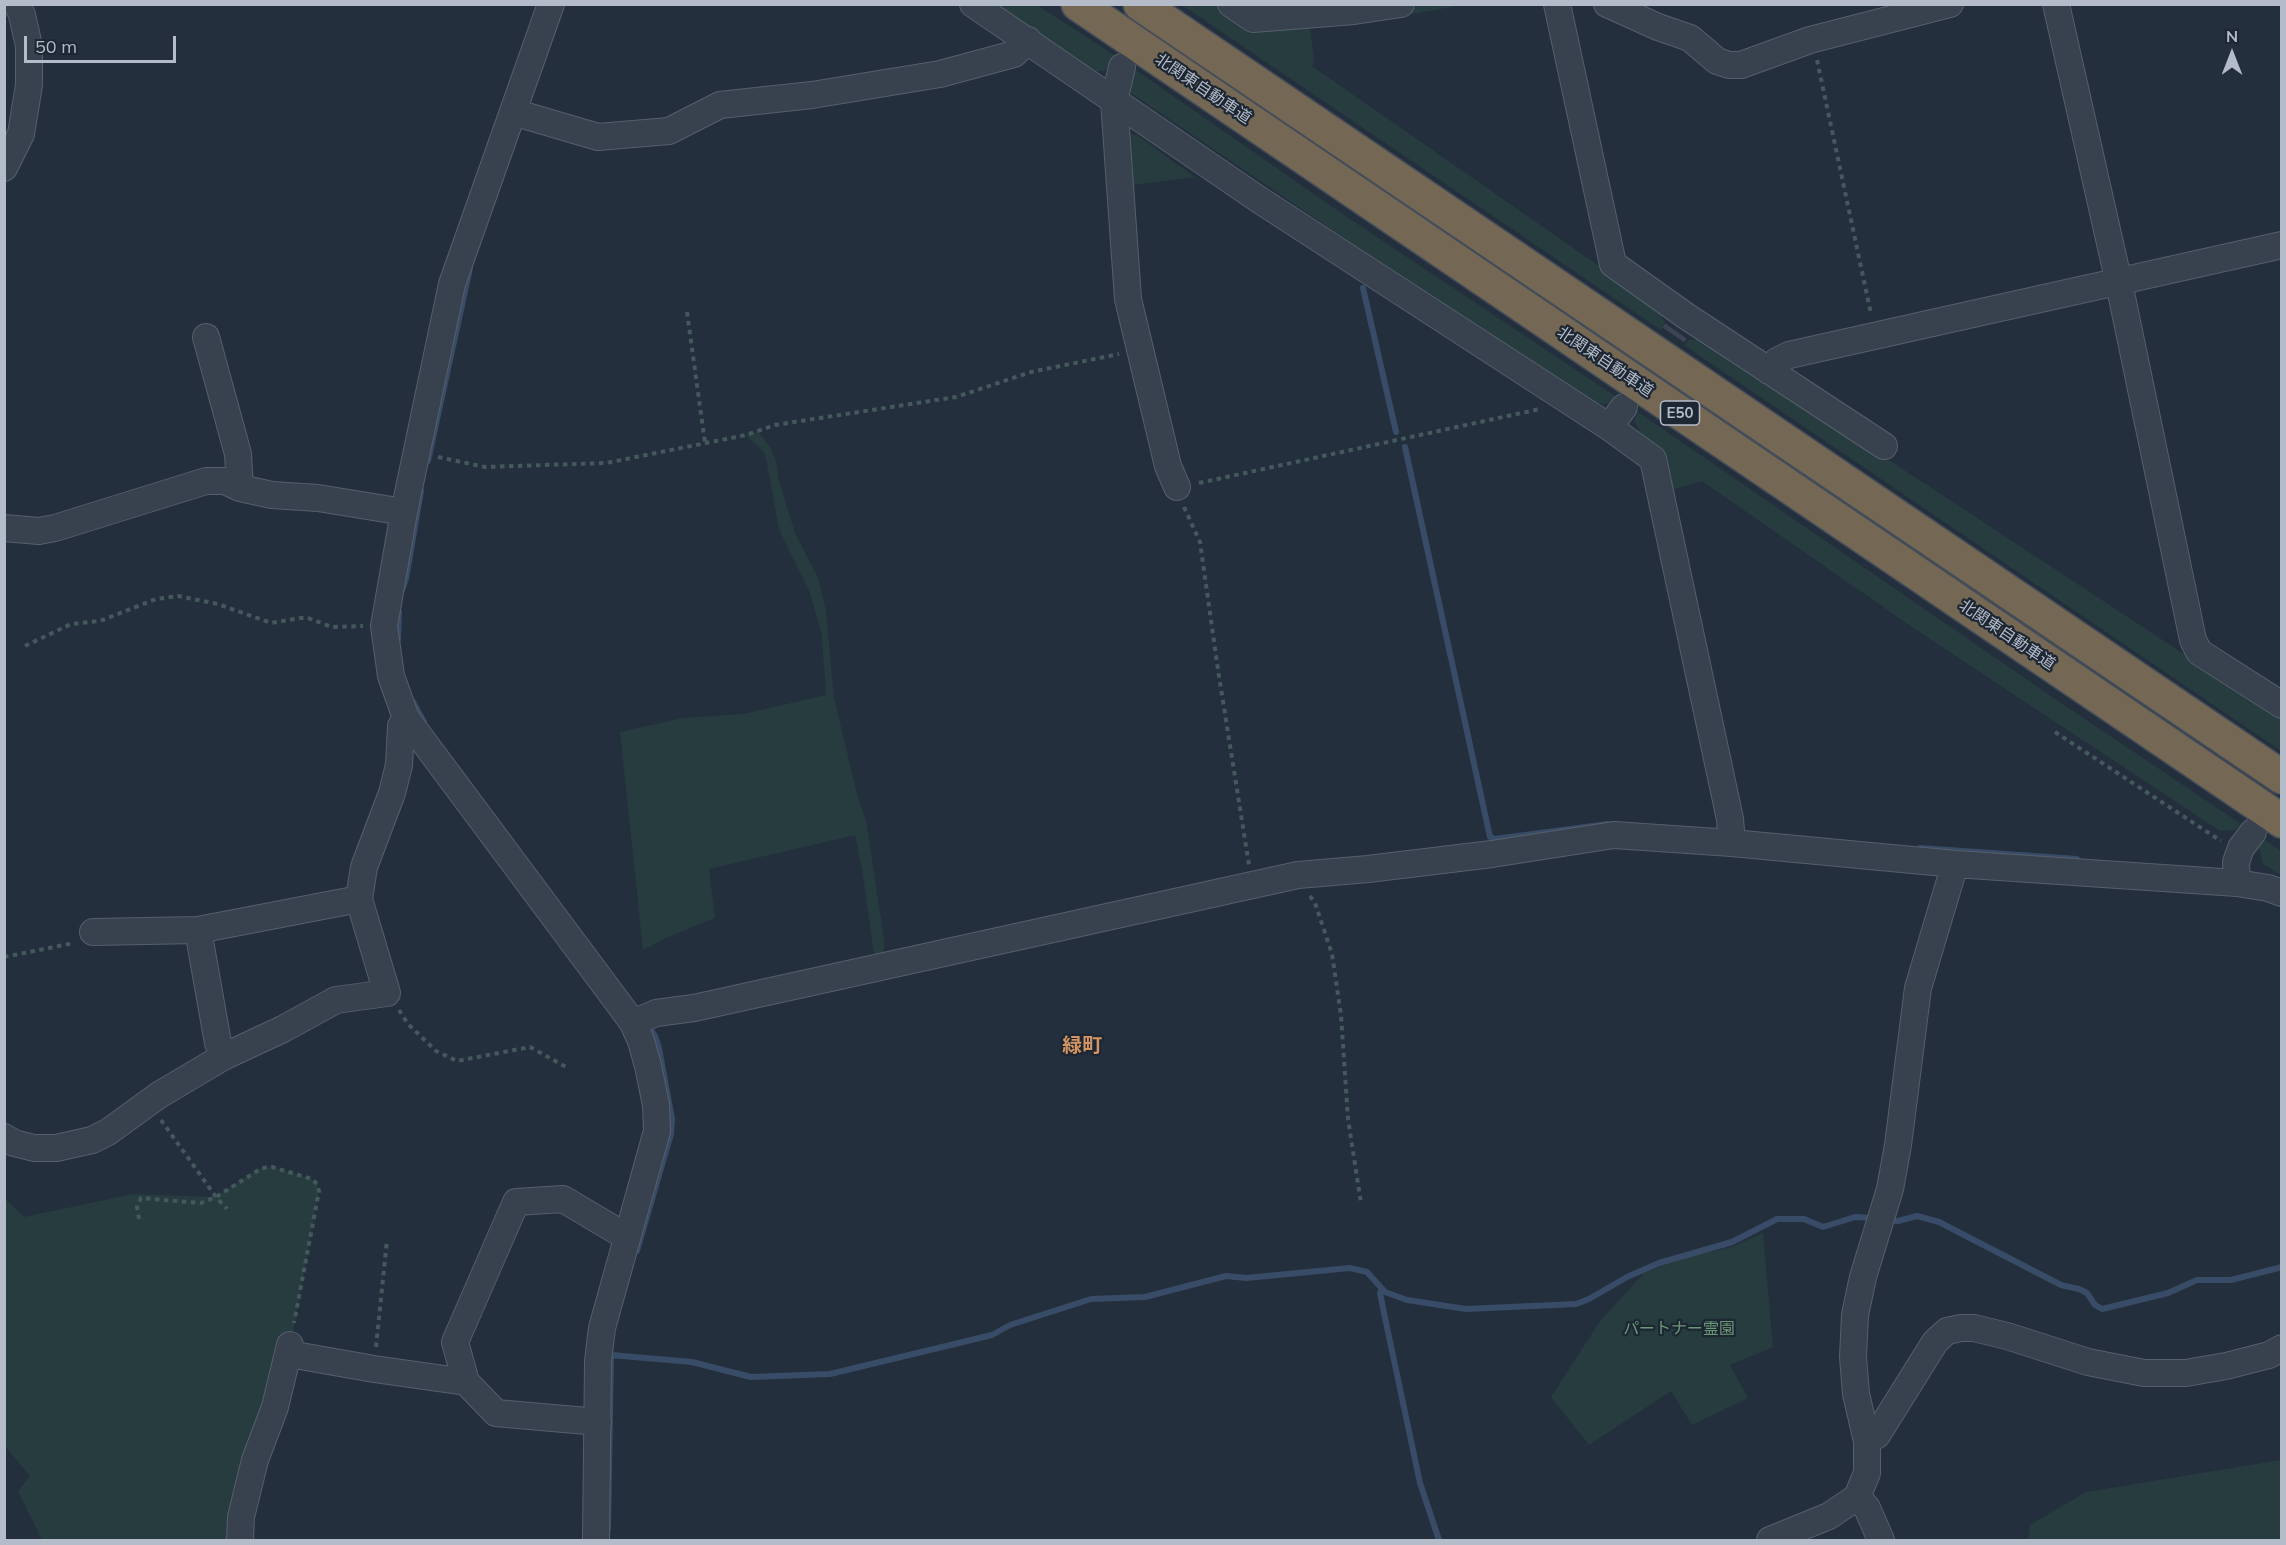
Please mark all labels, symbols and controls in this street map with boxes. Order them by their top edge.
scale bar [27,24,178,62]
north arrow [2202,24,2262,84]
text: N [2226,26,2238,46]
text: 50 m [35,35,77,58]
street label: 北関東自動車道 [1151,50,1255,128]
street label: 北関東自動車道 [1553,323,1657,401]
road number: E50 [1660,401,1700,425]
street label: 北関東自動車道 [1955,596,2059,674]
district label: 緑町 [1062,1034,1102,1058]
park label: パートナー霊園 [1623,1319,1735,1339]

